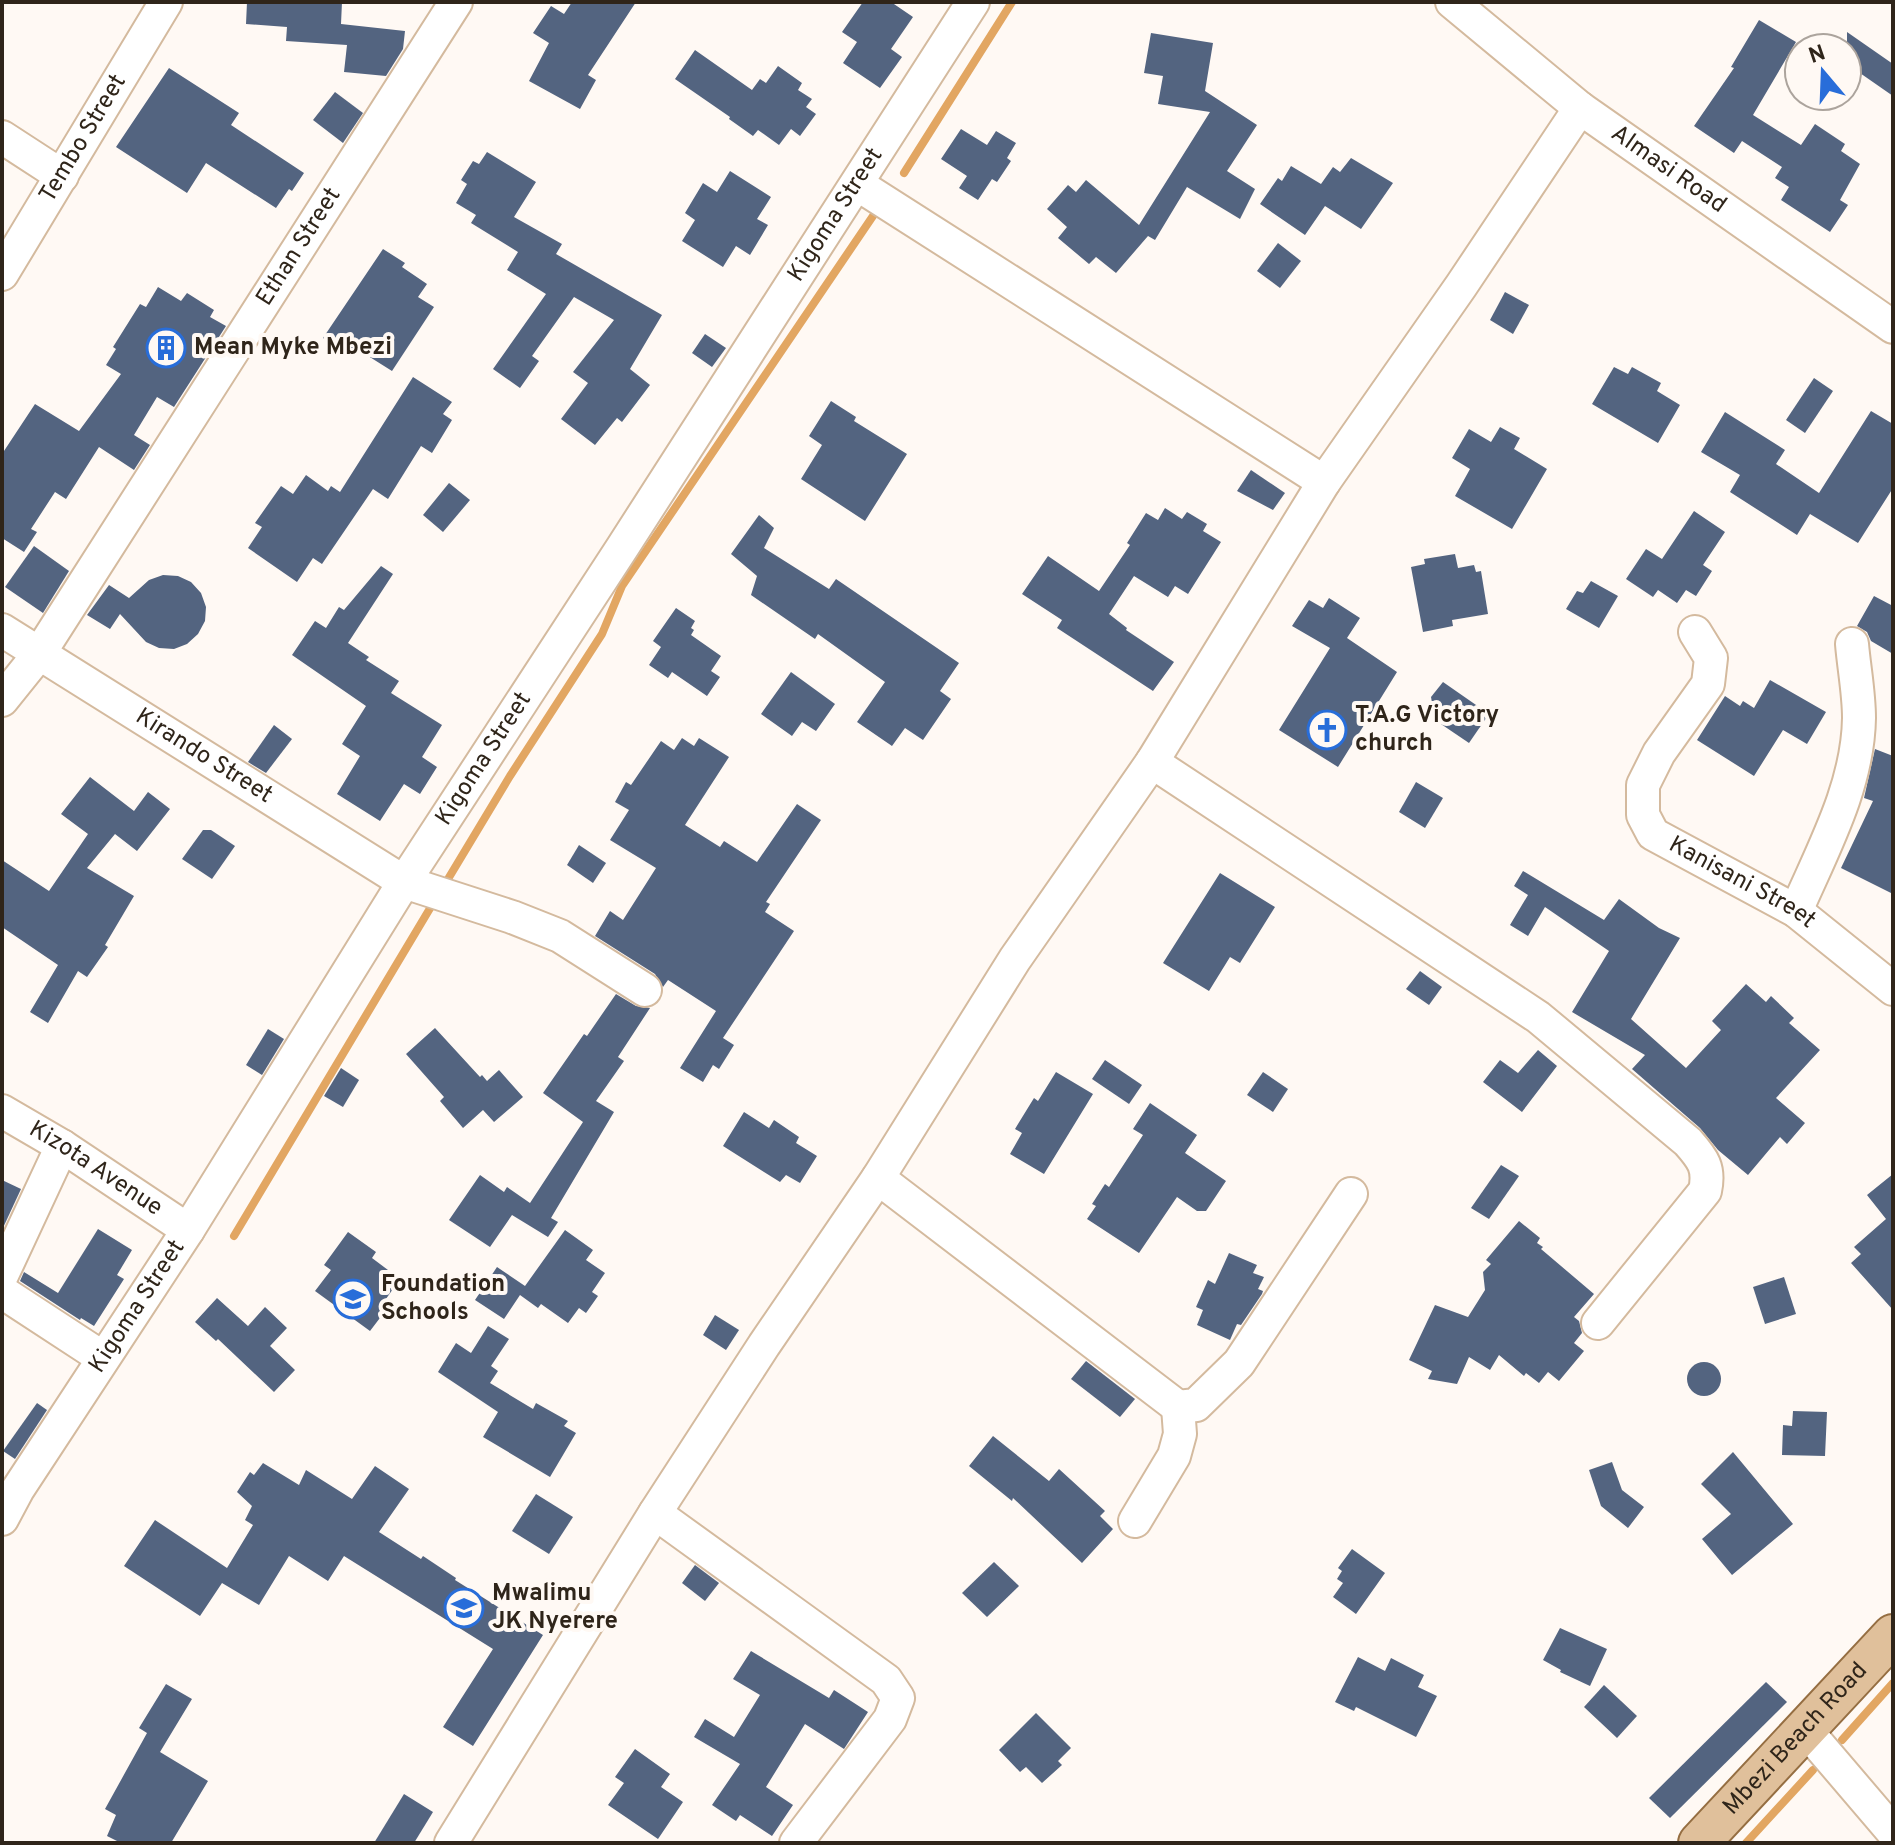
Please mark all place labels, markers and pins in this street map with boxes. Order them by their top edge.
building icon: Mean Myke Mbezi [145,327,187,369]
place label: Mean Myke Mbezi [194,333,392,363]
place label: T.A.G Victory church [1355,701,1499,759]
church icon: T.A.G Victory church [1306,709,1348,751]
place label: Foundation Schools [381,1270,505,1328]
school or university icon: Foundation Schools [332,1278,374,1320]
place label: Mwalimu JK Nyerere [492,1579,618,1637]
school or university icon: Mwalimu JK Nyerere [443,1587,485,1629]

